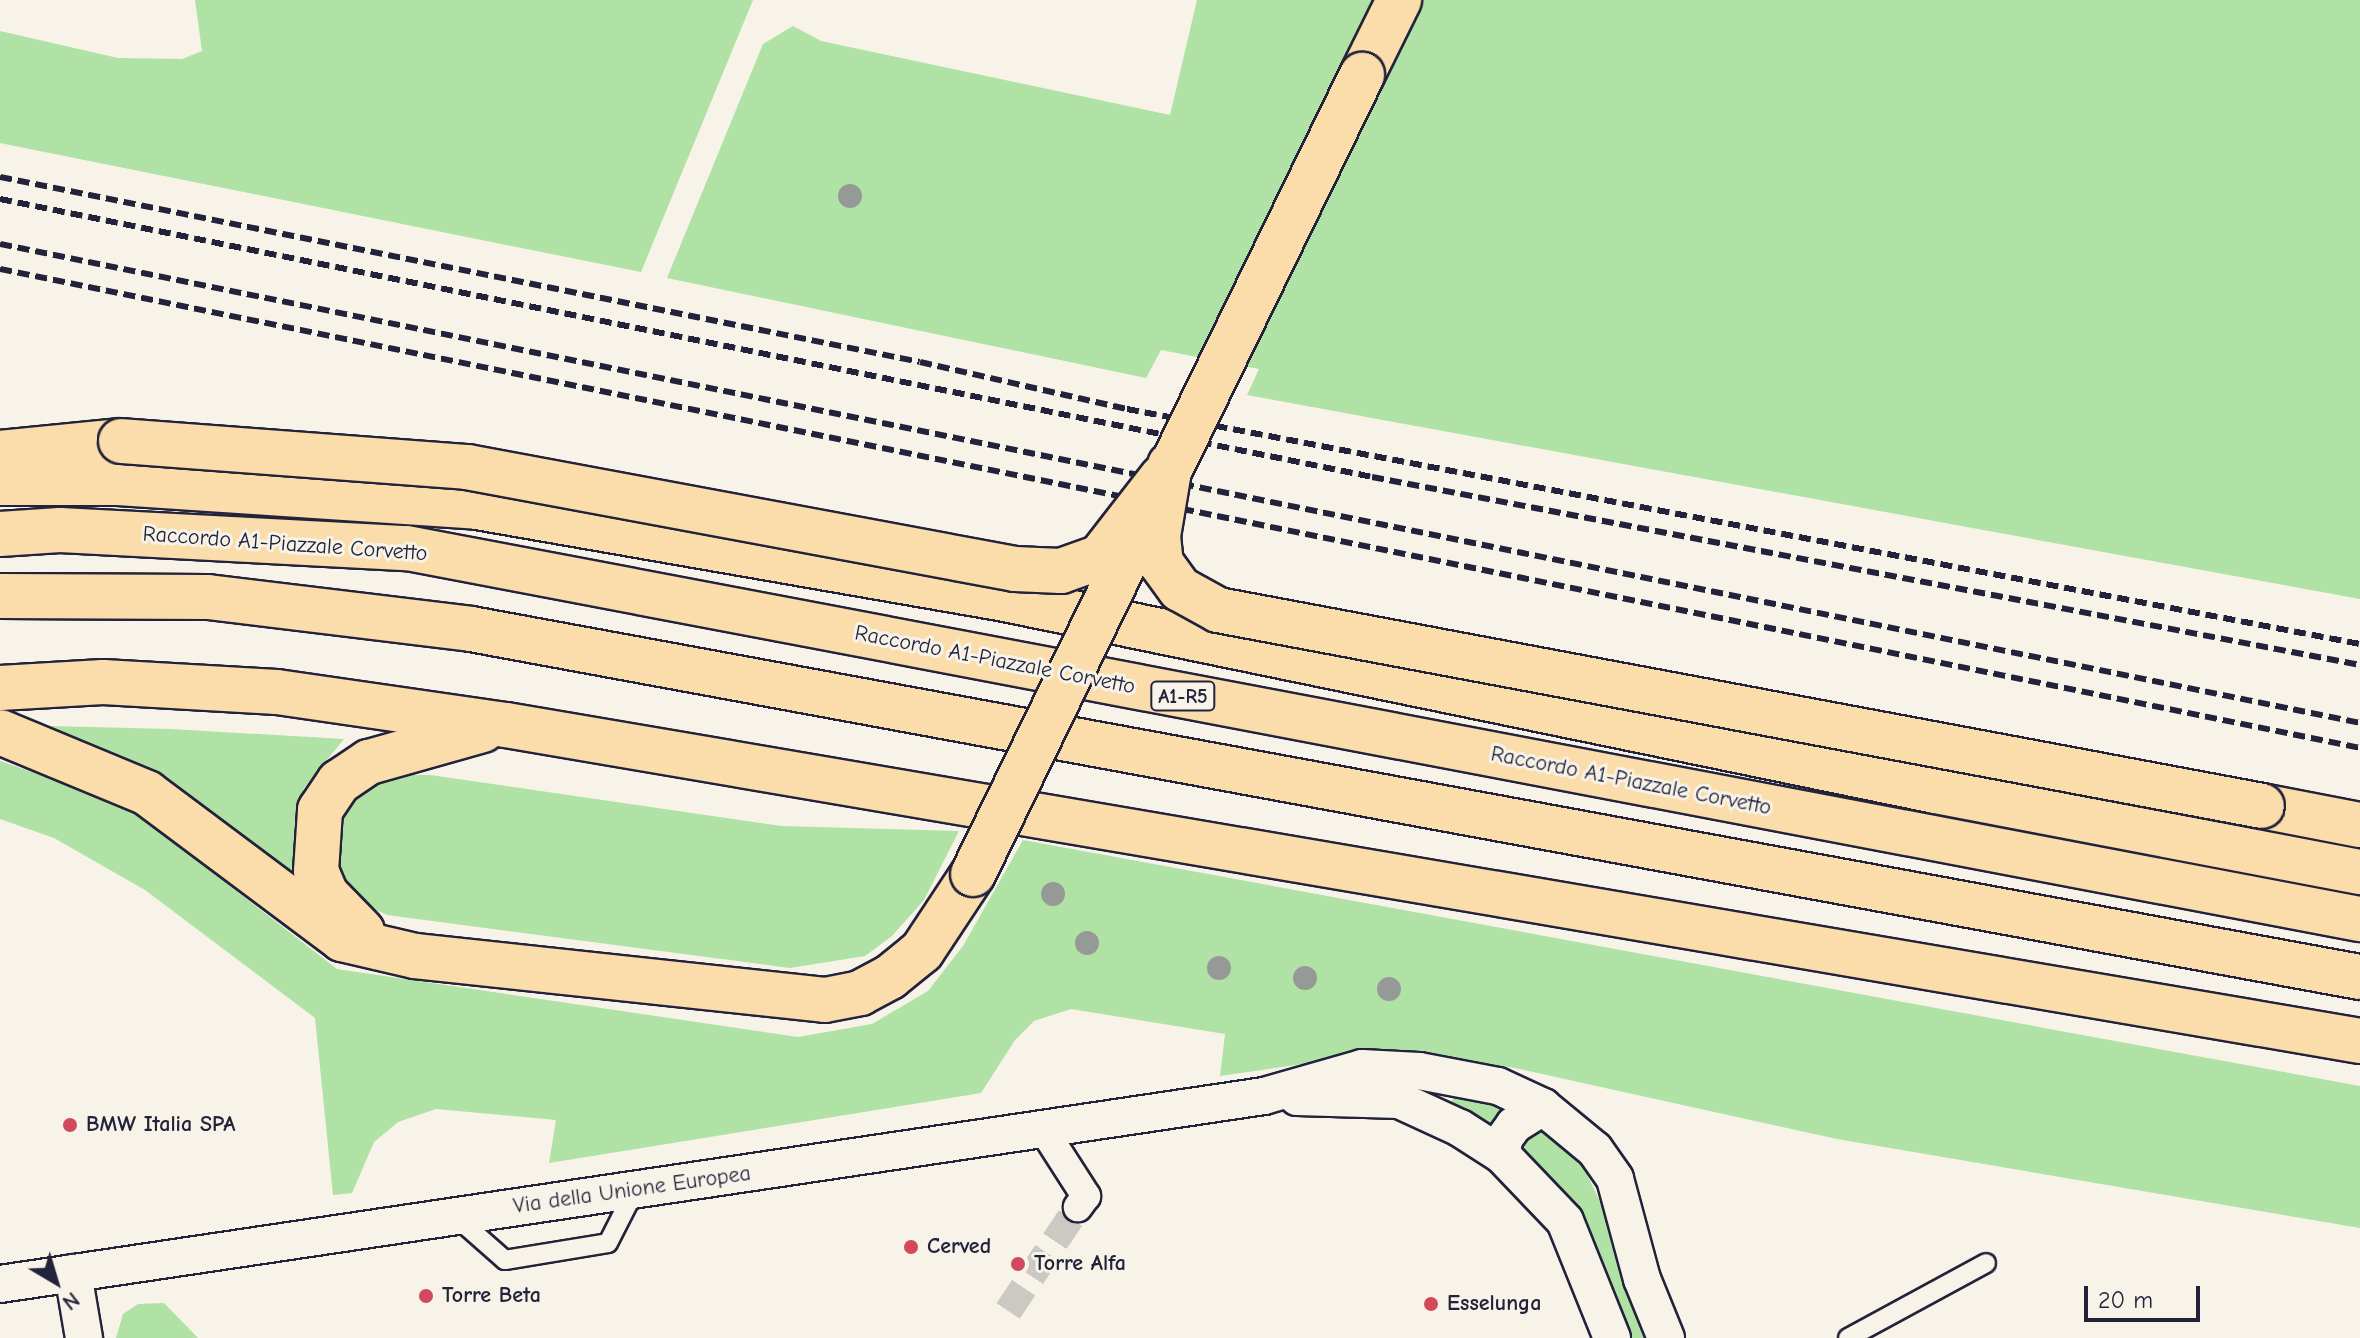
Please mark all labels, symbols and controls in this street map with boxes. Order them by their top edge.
street label: Raccordo A1-Piazzale Corvetto [142,521,428,567]
street label: Raccordo A1-Piazzale Corvetto [853,620,1137,700]
road number: A1-R5 [1149,680,1217,712]
street label: Raccordo A1-Piazzale Corvetto [1489,741,1773,821]
place label: BMW Italia SPA [86,1112,235,1138]
marker: BMW Italia SPA [61,1116,79,1134]
street label: Via della Unione Europea [512,1160,752,1220]
place label: Cerved [927,1234,991,1260]
marker: Cerved [902,1238,920,1256]
north arrow [16,1242,96,1322]
place label: Torre Alfa [1034,1251,1126,1277]
marker: Torre Alfa [1009,1255,1027,1273]
scale bar [2088,1270,2204,1320]
place label: Torre Beta [442,1283,541,1309]
text: N [57,1286,84,1316]
text: 20 m [2098,1286,2153,1314]
marker: Torre Beta [417,1287,435,1305]
place label: Esselunga [1447,1291,1541,1317]
marker: Esselunga [1422,1295,1440,1313]

